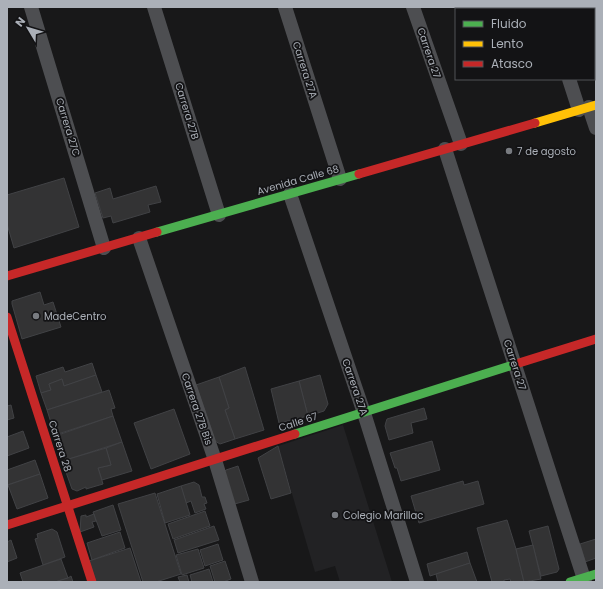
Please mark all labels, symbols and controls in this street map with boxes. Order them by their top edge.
north arrow [8,8,48,48]
legend [455,8,595,80]
text: N [11,14,29,30]
text: Fluido [491,15,527,32]
street label: Carrera 27 [413,26,445,81]
text: Lento [491,35,524,52]
street label: Carrera 27A [289,40,321,101]
text: Atasco [491,55,533,72]
street label: Carrera 27B [171,81,203,141]
street label: Carrera 27C [52,96,84,158]
place label: 7 de agosto [517,144,576,159]
marker: 7 de agosto [504,146,514,156]
street label: Avenida Calle 68 [255,161,341,199]
place label: MadeCentro [44,309,106,324]
marker: MadeCentro [31,311,41,321]
street label: Carrera 27 [500,338,530,393]
street label: Carrera 27A [338,357,372,418]
street label: Carrera 27B Bis [178,371,216,447]
street label: Calle 67 [277,409,320,435]
street label: Carrera 28 [45,418,75,474]
place label: Colegio Marillac [343,508,423,523]
marker: Colegio Marillac [330,510,340,520]

